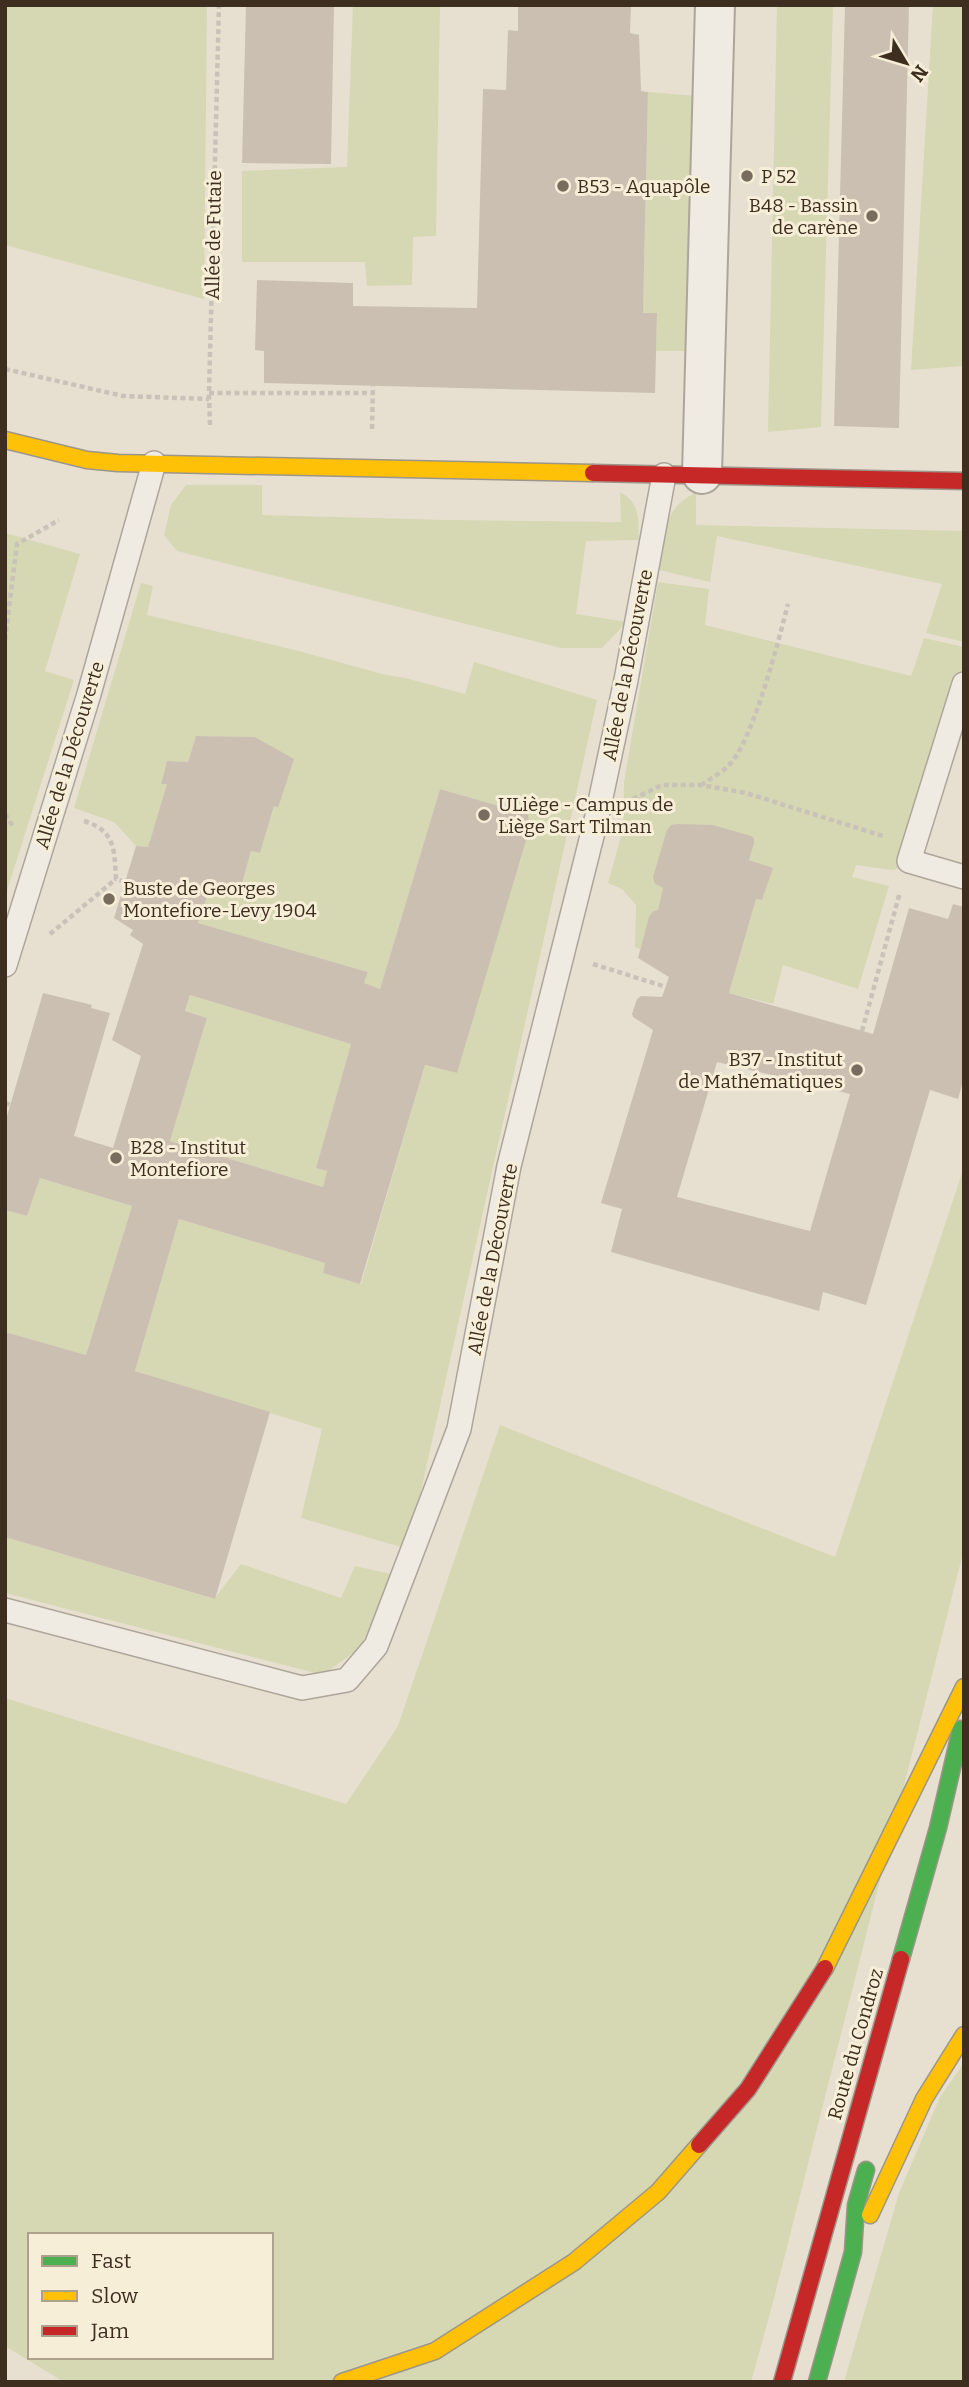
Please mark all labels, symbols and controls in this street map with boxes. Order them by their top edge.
north arrow [871,28,941,98]
text: N [905,60,933,86]
place label: P 52 [761,165,796,188]
marker: P 52 [739,168,755,184]
street label: Allée de Futaie [201,170,226,300]
place label: B53 - Aquapôle [577,175,710,198]
marker: B53 - Aquapôle [555,178,571,194]
place label: B48 - Bassin de carène [749,194,858,239]
marker: B48 - Bassin de carène [864,208,880,224]
street label: Allée de la Découverte [598,567,657,763]
street label: Allée de la Découverte [30,659,109,852]
place label: ULiège - Campus de Liège Sart Tilman [498,793,673,838]
marker: ULiège - Campus de Liège Sart Tilman [476,807,492,823]
place label: Buste de Georges Montefiore-Levy 1904 [123,877,317,922]
marker: Buste de Georges Montefiore-Levy 1904 [101,891,117,907]
place label: B37 - Institut de Mathématiques [678,1048,843,1093]
marker: B37 - Institut de Mathématiques [849,1062,865,1078]
place label: B28 - Institut Montefiore [130,1136,246,1181]
marker: B28 - Institut Montefiore [108,1150,124,1166]
street label: Allée de la Découverte [463,1161,522,1357]
street label: Route du Condroz [823,1966,888,2122]
legend [28,2233,273,2359]
text: Fast [91,2248,132,2274]
text: Slow [91,2283,138,2309]
text: Jam [90,2318,129,2344]

